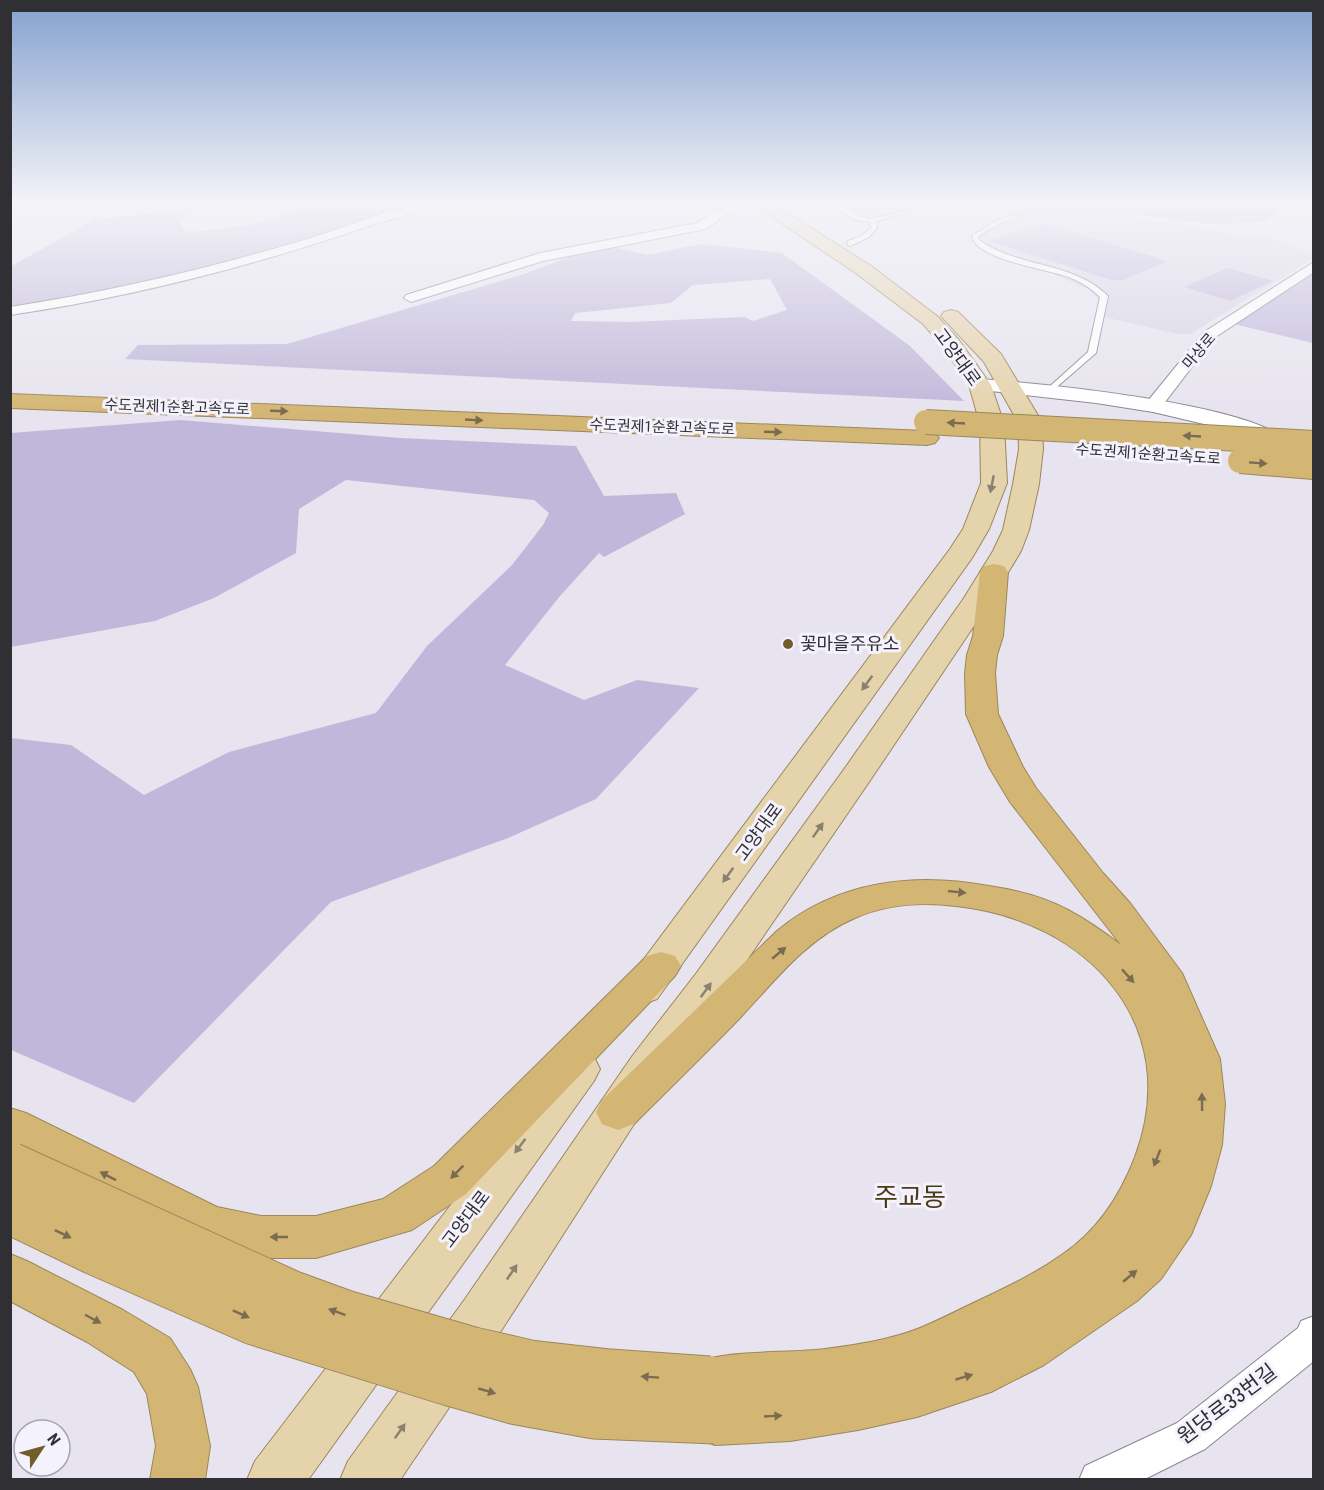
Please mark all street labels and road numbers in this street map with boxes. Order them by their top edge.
street label: 고양대로 [929,324,985,390]
street label: 마상로 [1179,329,1219,373]
street label: 수도권제1순환고속도로 [104,395,250,419]
street label: 수도권제1순환고속도로 [589,415,735,439]
street label: 수도권제1순환고속도로 [1075,440,1221,468]
street label: 고양대로 [731,799,787,865]
street label: 고양대로 [437,1186,494,1251]
street label: 원당로33번길 [1173,1359,1281,1449]

